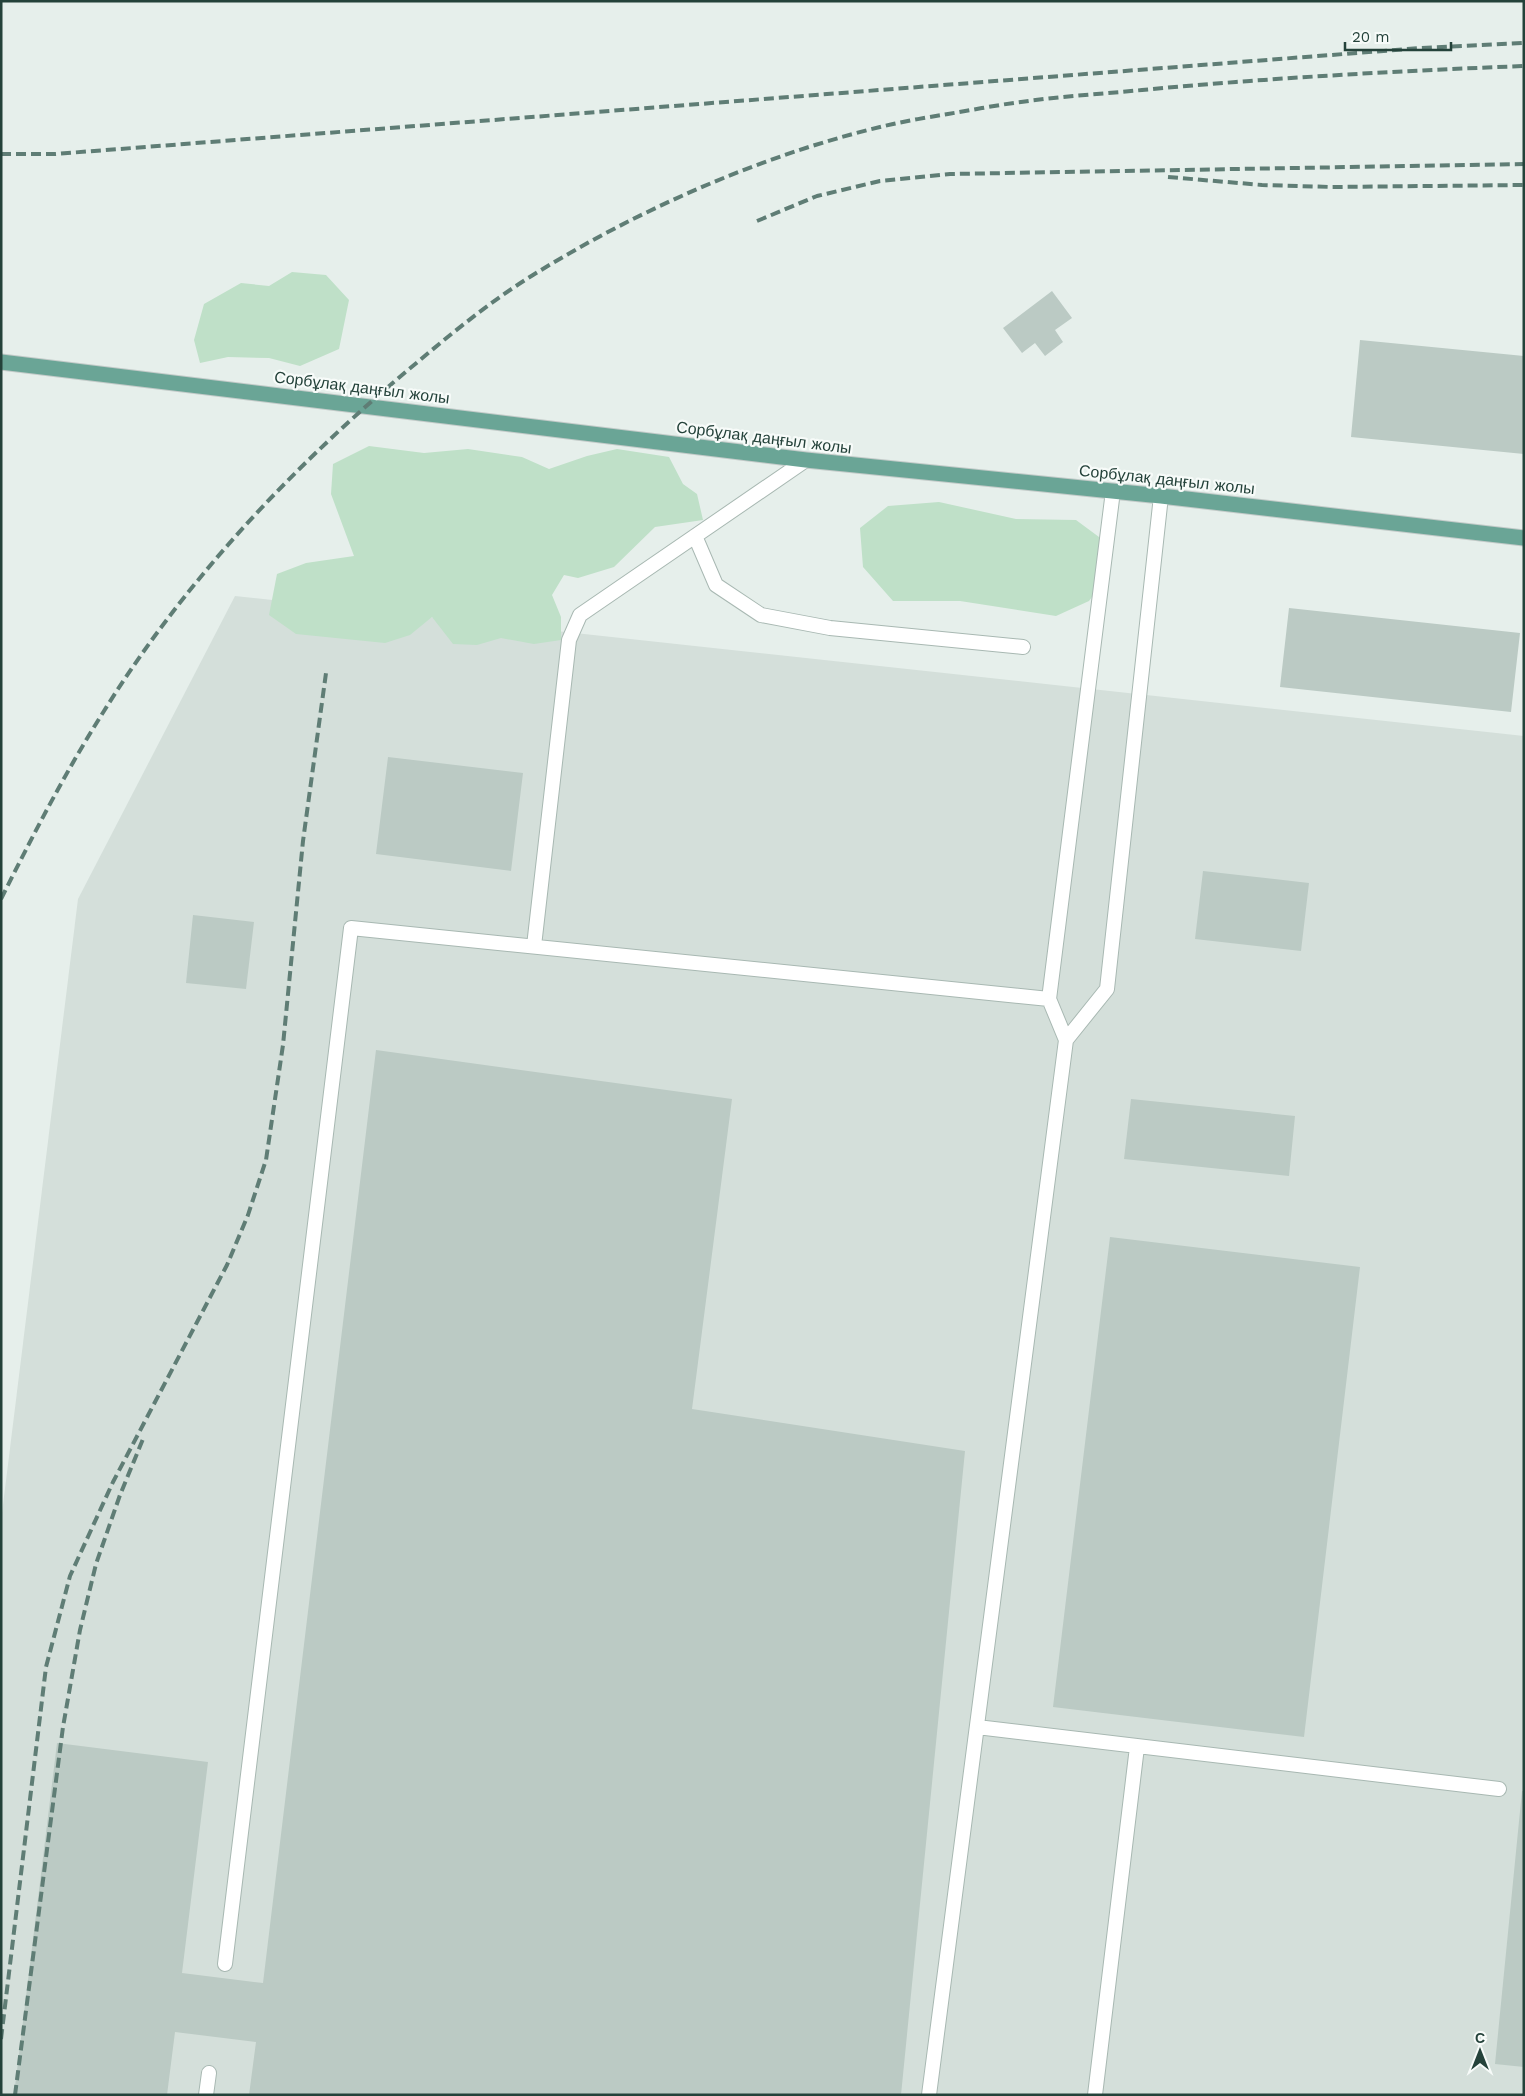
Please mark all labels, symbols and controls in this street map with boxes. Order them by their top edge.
scale bar [1345,20,1451,52]
text: 20 m [1352,28,1390,46]
street label: Сорбұлақ даңғыл жолы [273,367,451,408]
street label: Сорбұлақ даңғыл жолы [675,417,853,458]
street label: Сорбұлақ даңғыл жолы [1078,461,1256,498]
north arrow [1455,2026,1505,2076]
text: С [1475,2030,1485,2046]

